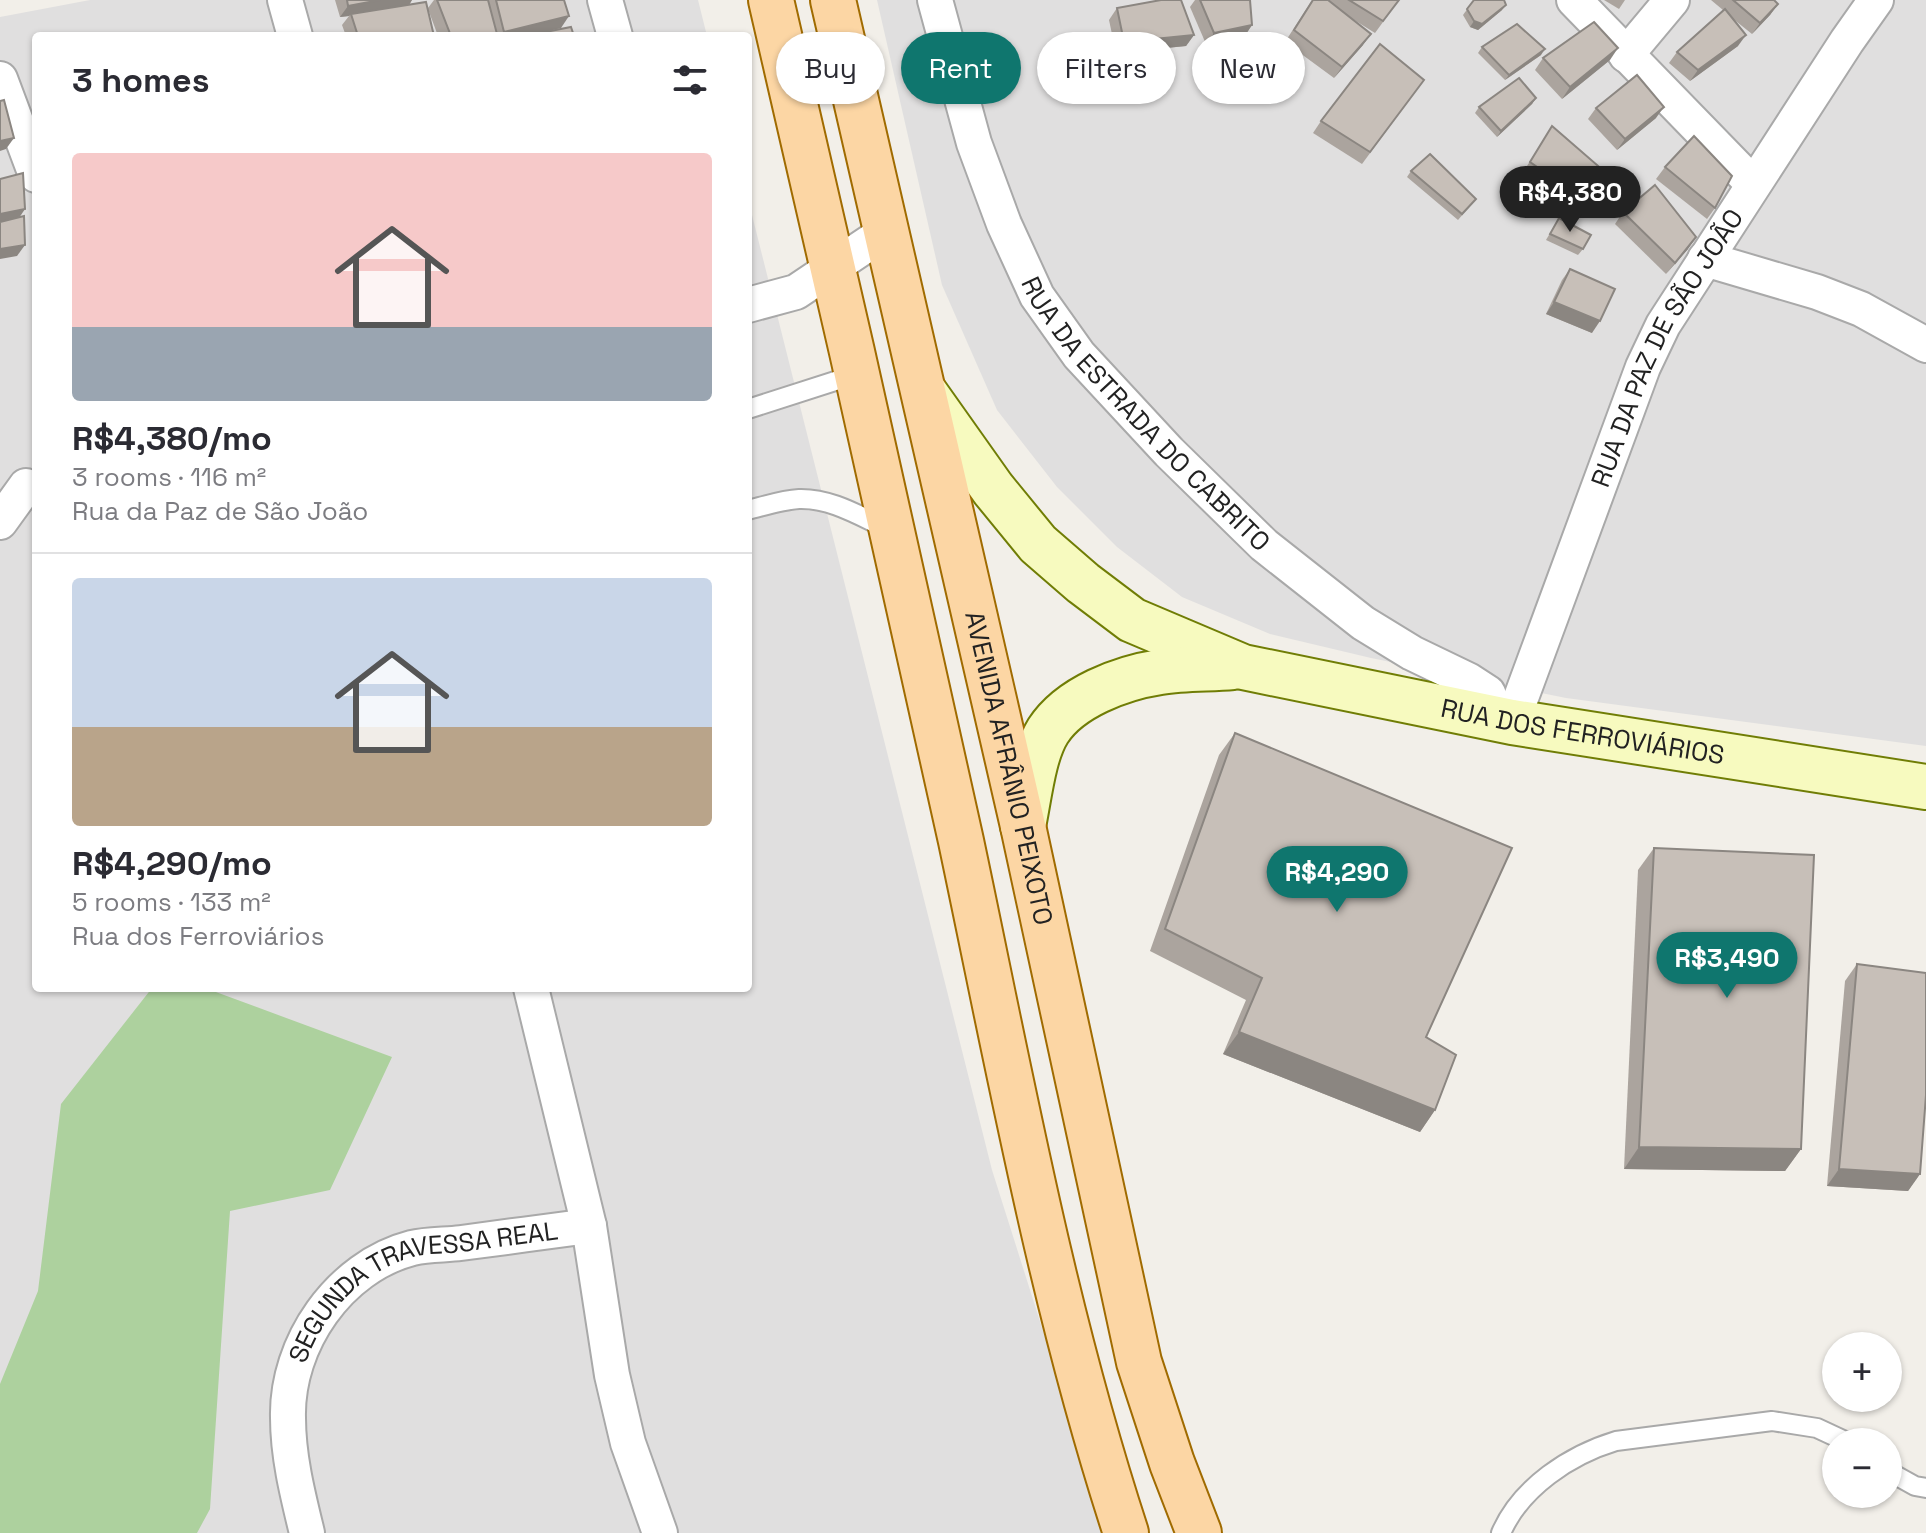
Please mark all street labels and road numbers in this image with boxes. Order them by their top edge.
street label: RUA DA PAZ DE SÃO JOÃO [1583,202,1751,492]
street label: RUA DA ESTRADA DO CABRITO [1013,271,1278,559]
street label: AVENIDA AFRÂNIO PEIXOTO [957,608,1061,928]
street label: RUA DOS FERROVIÁRIOS [1438,691,1727,772]
street label: SEGUNDA TRAVESSA REAL [281,1213,560,1367]

